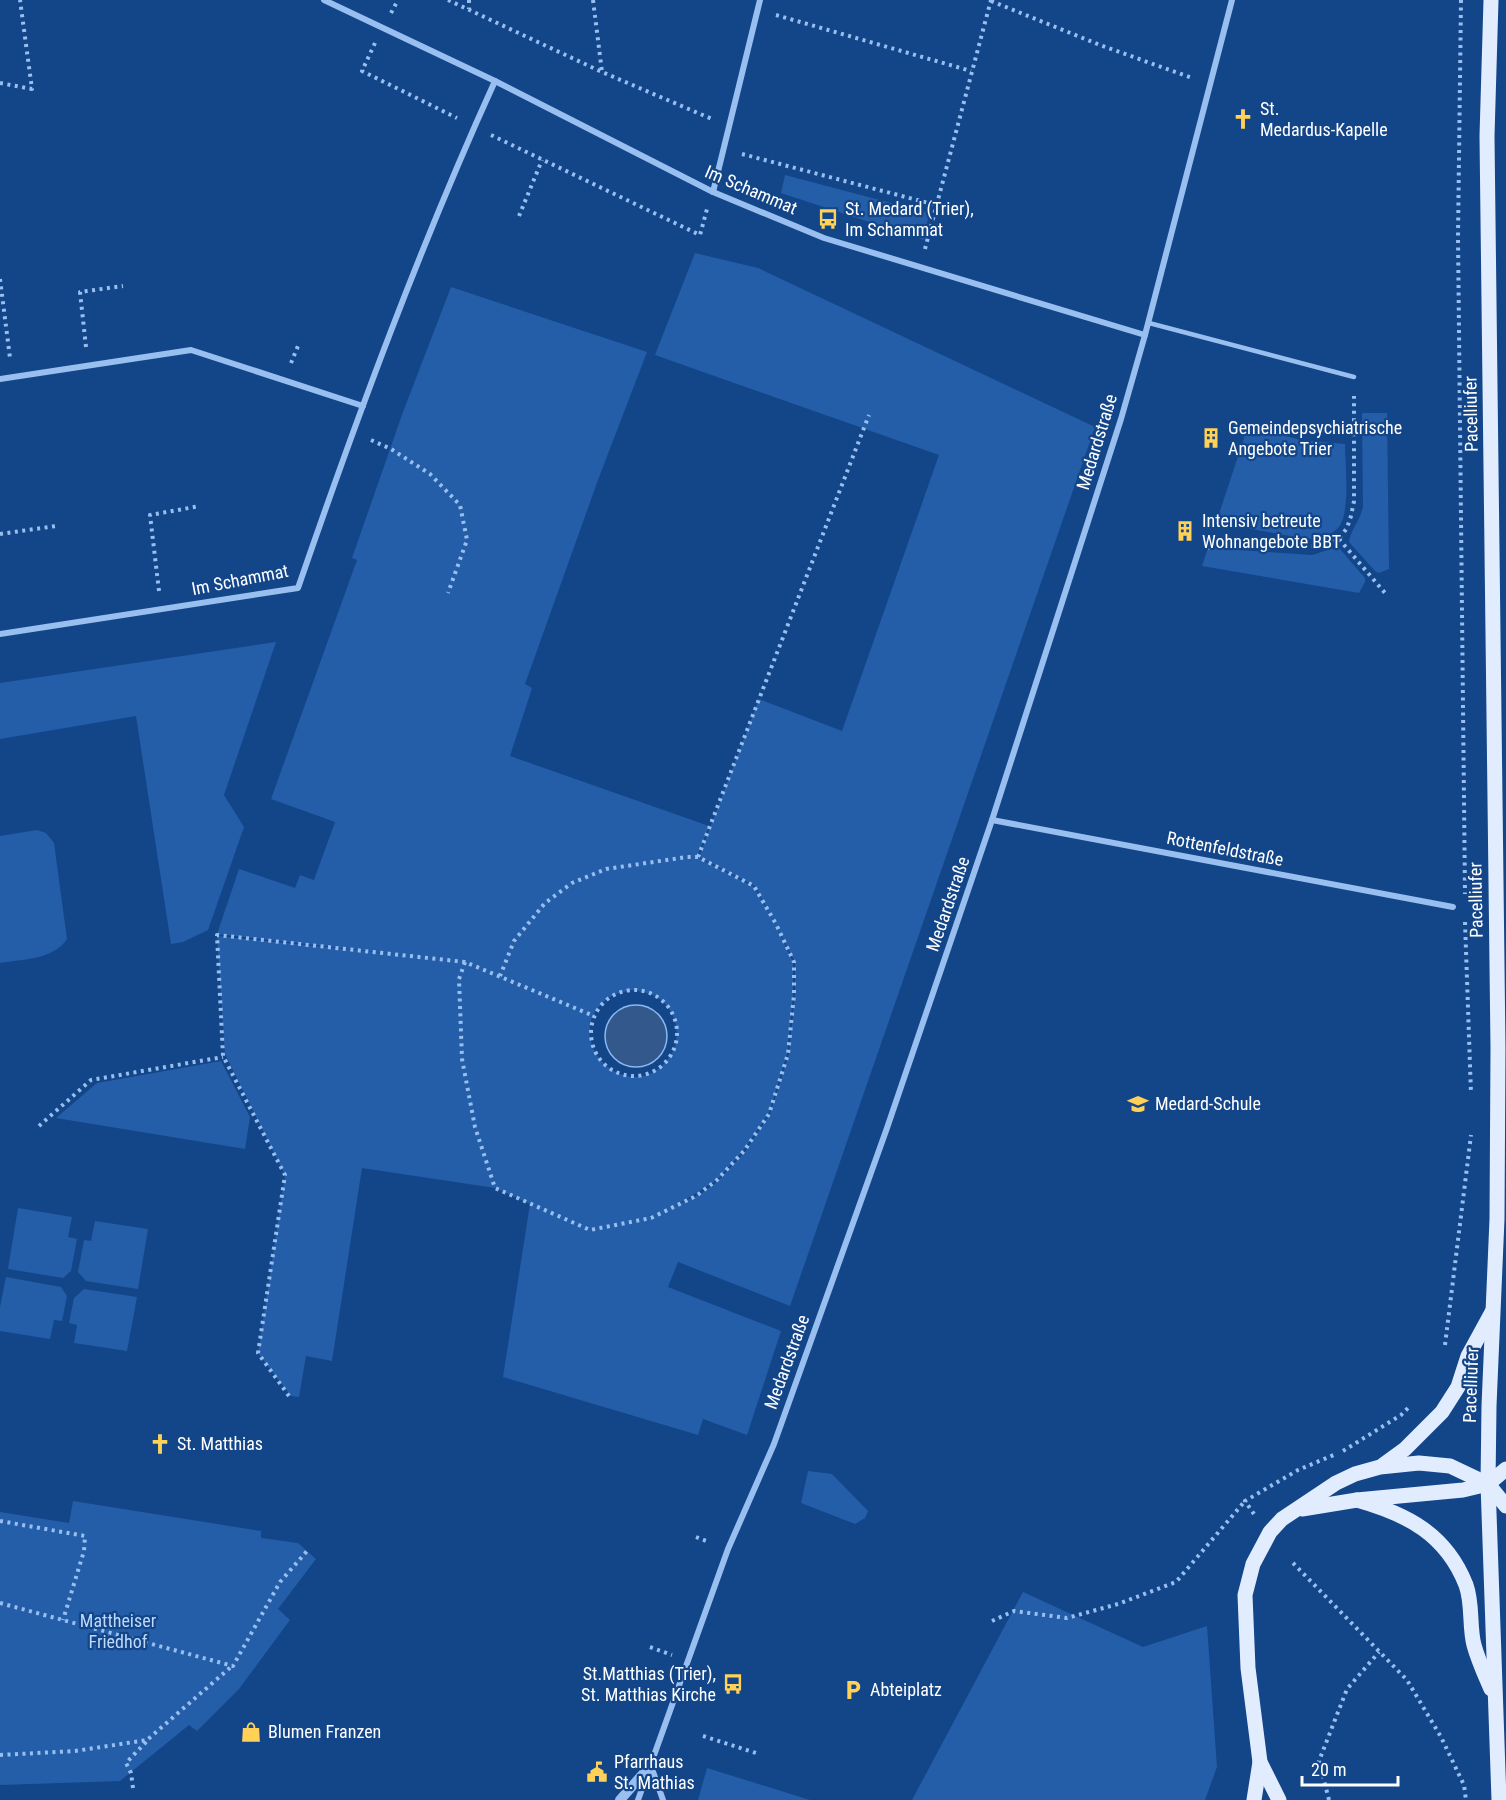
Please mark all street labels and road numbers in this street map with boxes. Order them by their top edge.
street label: Im Schammat [702,161,800,218]
street label: Pacelliufer [1459,375,1482,452]
street label: Medardstraße [1072,391,1121,492]
street label: Im Schammat [190,560,290,599]
street label: Rottenfeldstraße [1165,827,1285,870]
street label: Medardstraße [921,854,974,954]
street label: Pacelliufer [1464,861,1487,938]
street label: Medardstraße [760,1312,813,1412]
street label: Pacelliufer [1459,1346,1482,1423]

